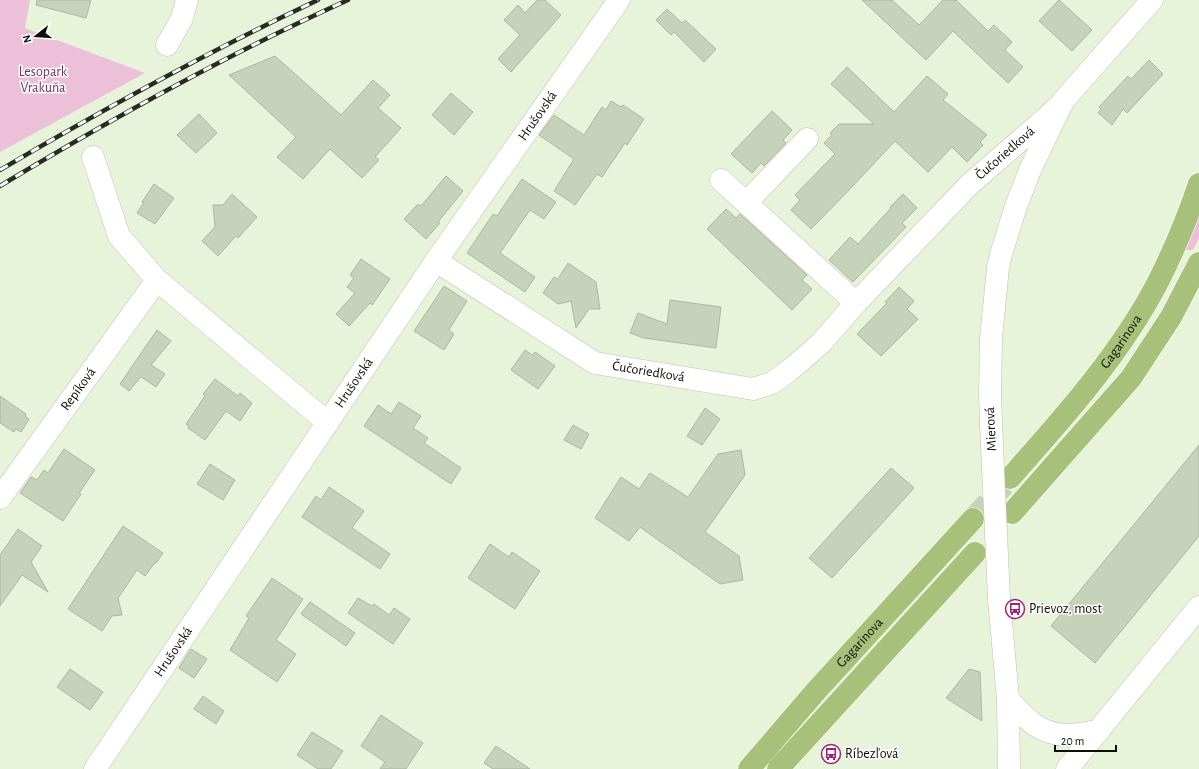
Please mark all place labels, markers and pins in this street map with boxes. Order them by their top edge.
bus stop icon: Prievoz, most [1004,598,1026,620]
place label: Prievoz, most [1029,602,1102,616]
bus stop icon: Ríbezľová [820,743,842,765]
place label: Ríbezľová [845,747,899,761]

